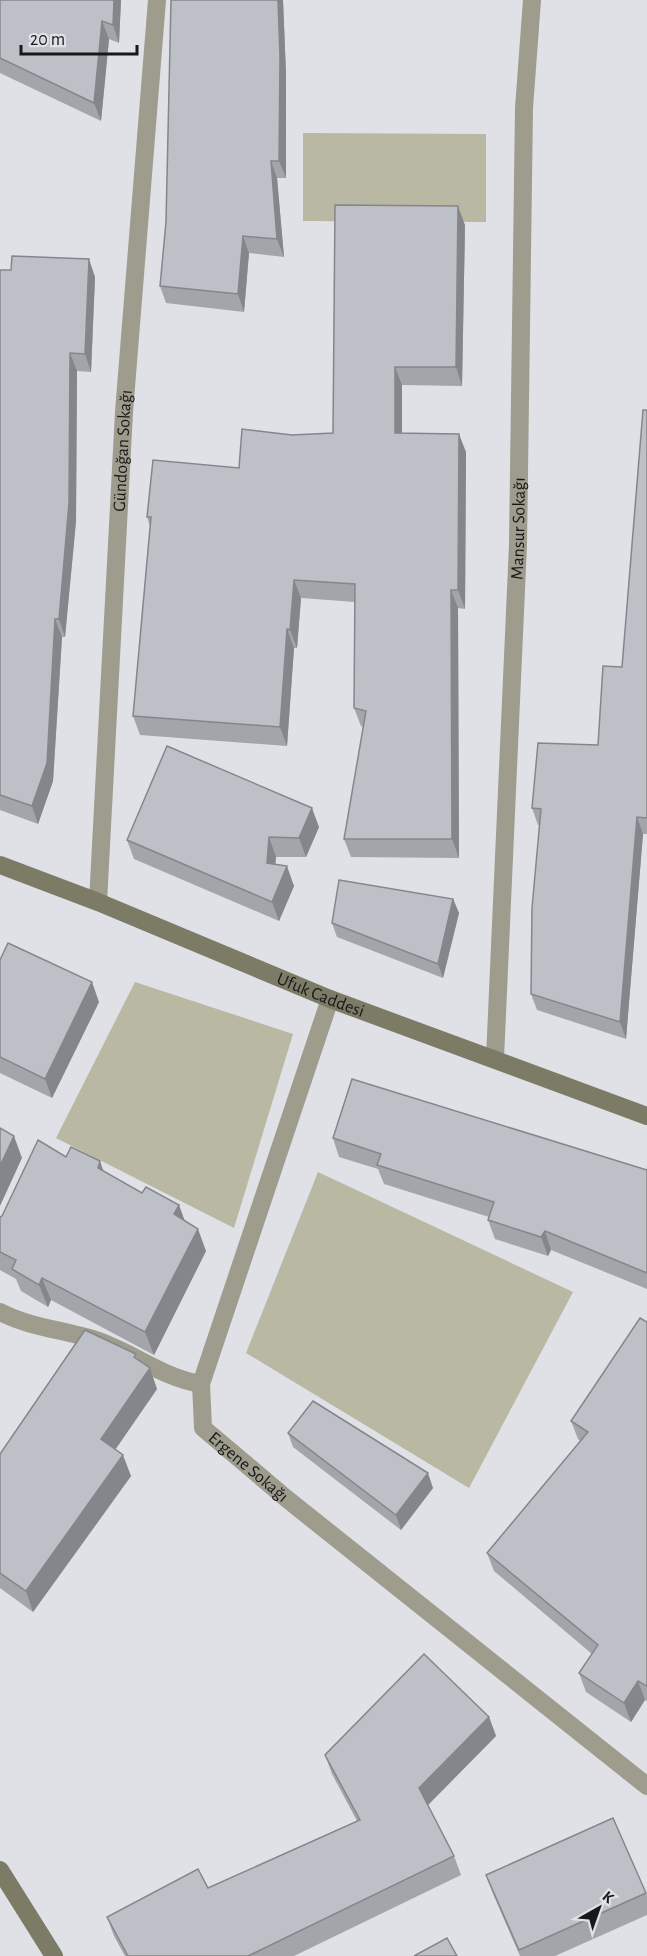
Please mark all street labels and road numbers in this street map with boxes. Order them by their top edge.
street label: Gündoğan Sokağı [111,389,136,512]
street label: Mansur Sokağı [508,477,529,580]
street label: Ufuk Caddesi [274,970,367,1021]
street label: Ergene Sokağı [205,1429,291,1506]

